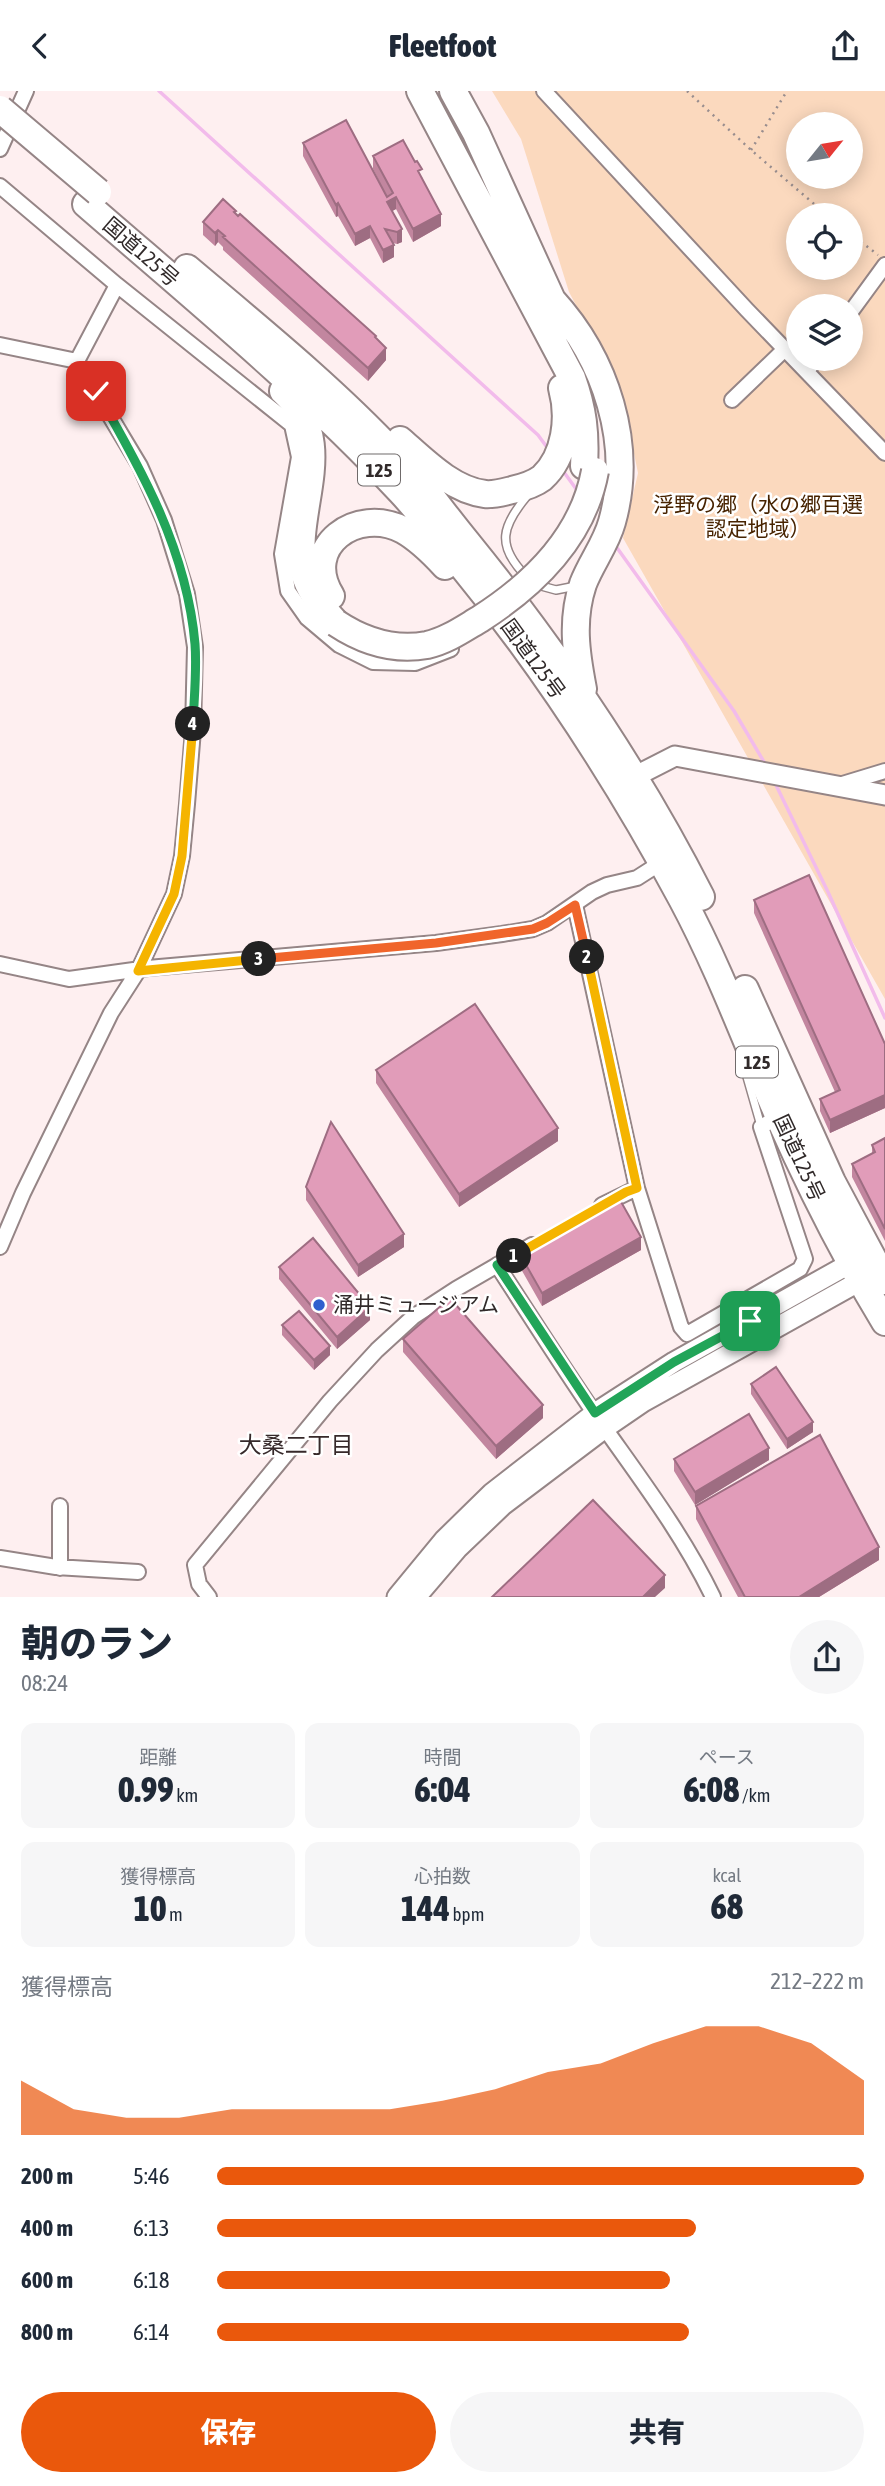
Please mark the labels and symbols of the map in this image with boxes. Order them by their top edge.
north arrow [786,112,863,189]
street label: 国道125号 [99,212,184,291]
pin [66,361,126,421]
road number: 125 [358,455,400,485]
park label: 浮野の郷（水の郷百選 認定地域） [653,492,863,540]
street label: 国道125号 [497,614,571,703]
pin: 4 [176,707,210,741]
pin: 2 [570,939,604,975]
pin: 3 [242,941,276,977]
road number: 125 [736,1047,778,1078]
street label: 国道125号 [769,1111,830,1205]
pin: 1 [496,1239,532,1273]
pin [720,1291,780,1351]
place label: 涌井ミュージアム [333,1292,499,1316]
marker: 涌井ミュージアム [311,1297,327,1313]
district label: 大桑二丁目 [239,1432,354,1458]

